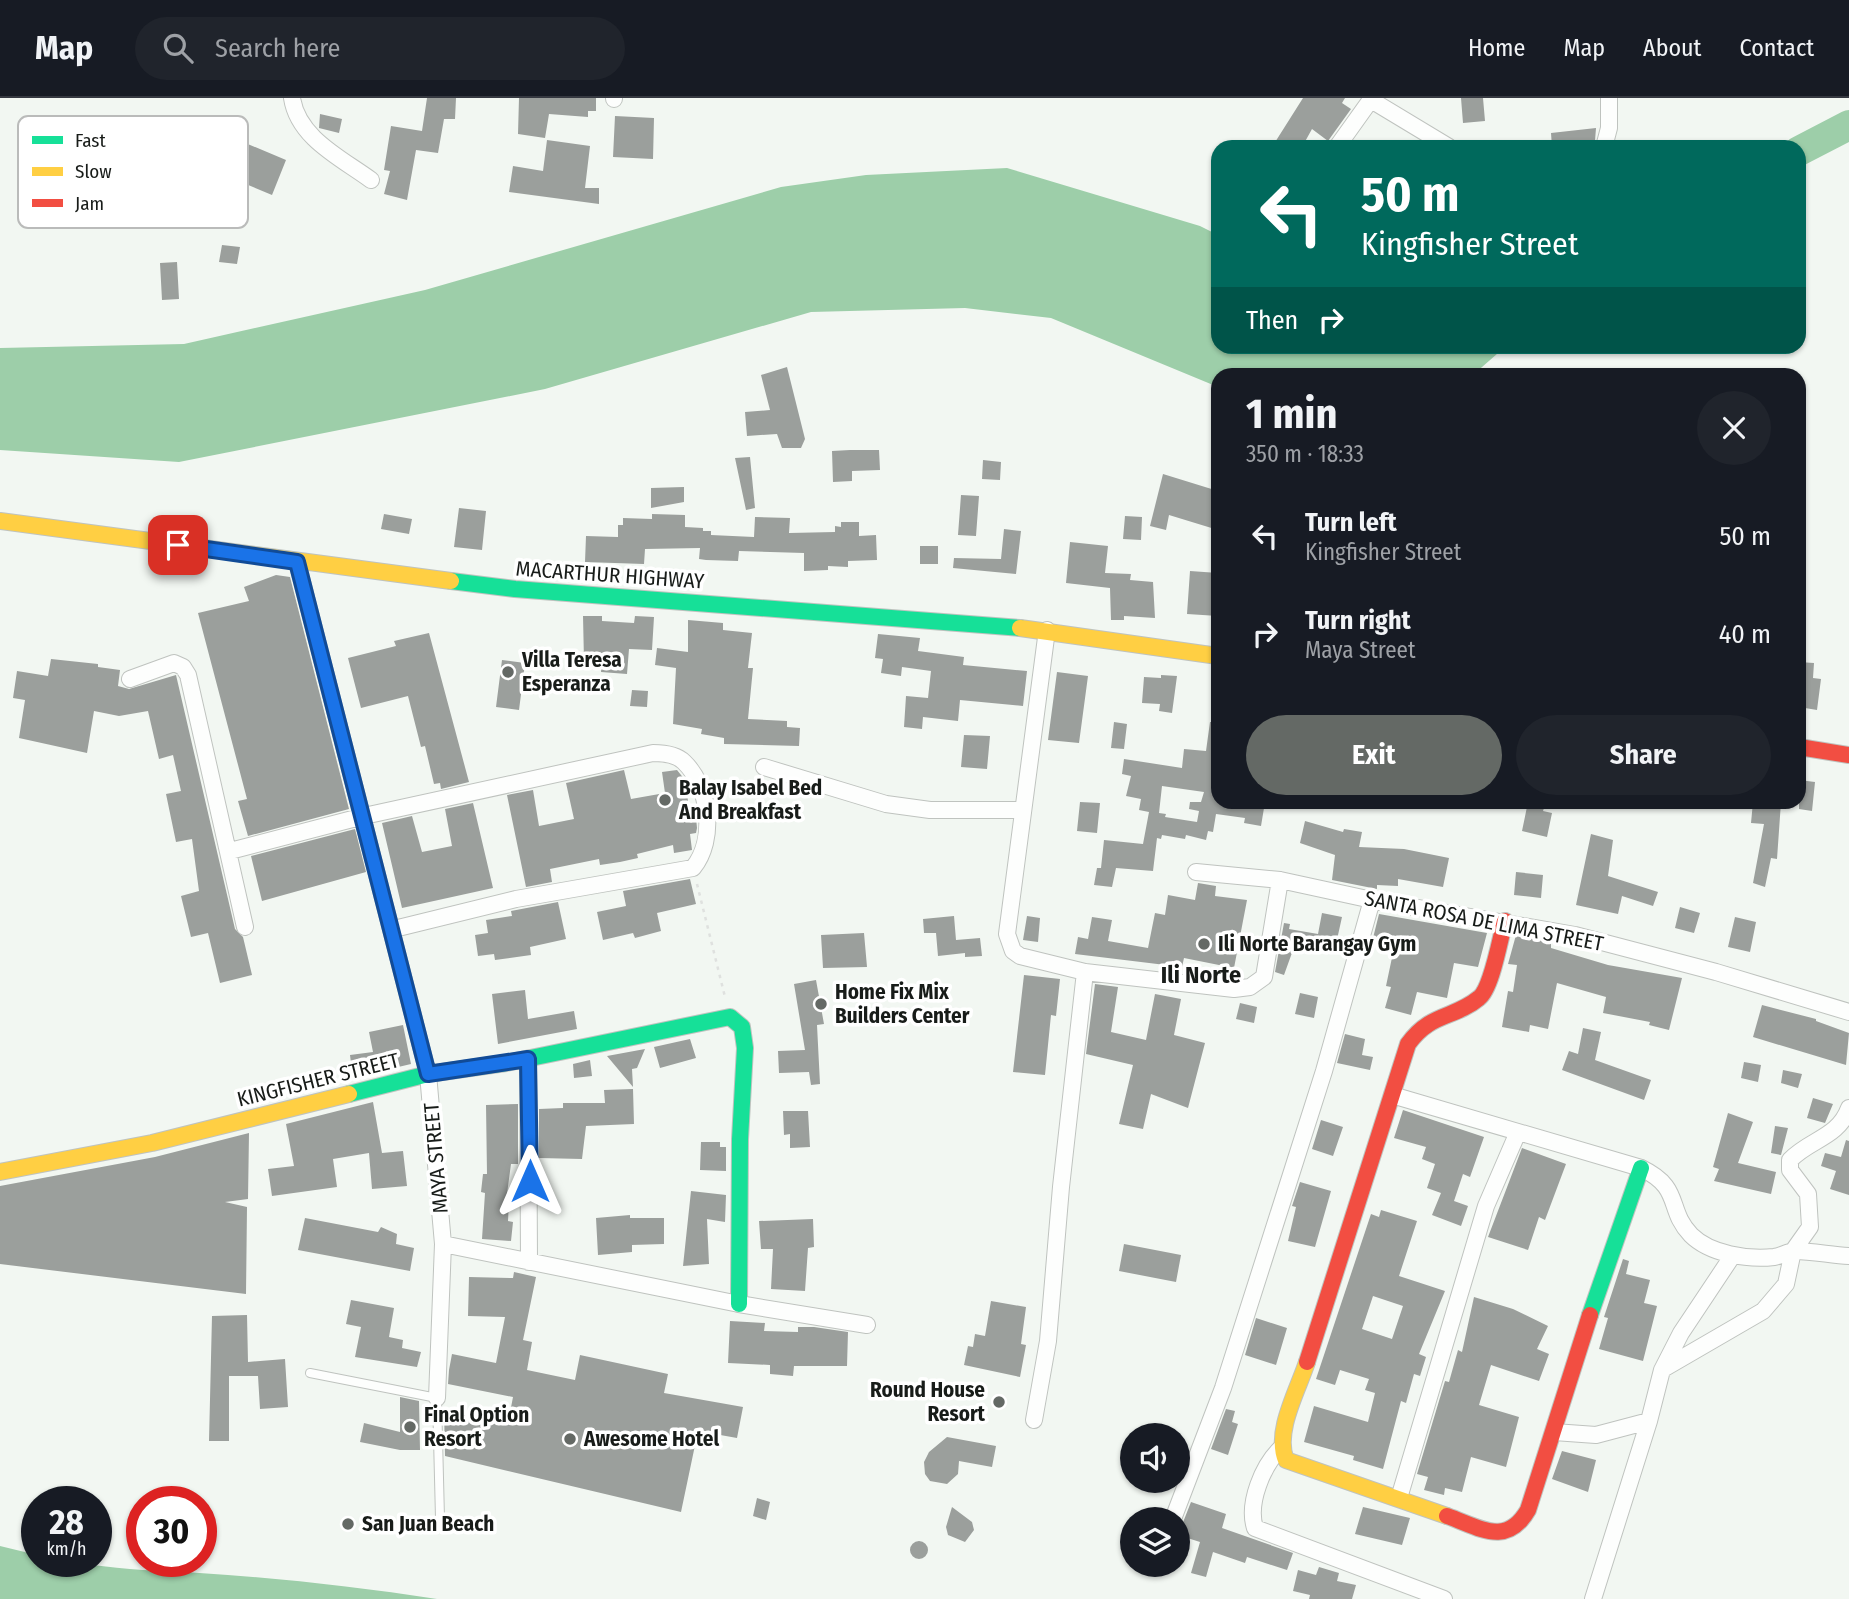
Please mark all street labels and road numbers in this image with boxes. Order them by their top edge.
street label: MACARTHUR HIGHWAY [515,555,706,595]
street label: SANTA ROSA DE LIMA STREET [1362,885,1606,957]
street label: KINGFISHER STREET [234,1047,402,1113]
street label: MAYA STREET [418,1101,454,1214]

